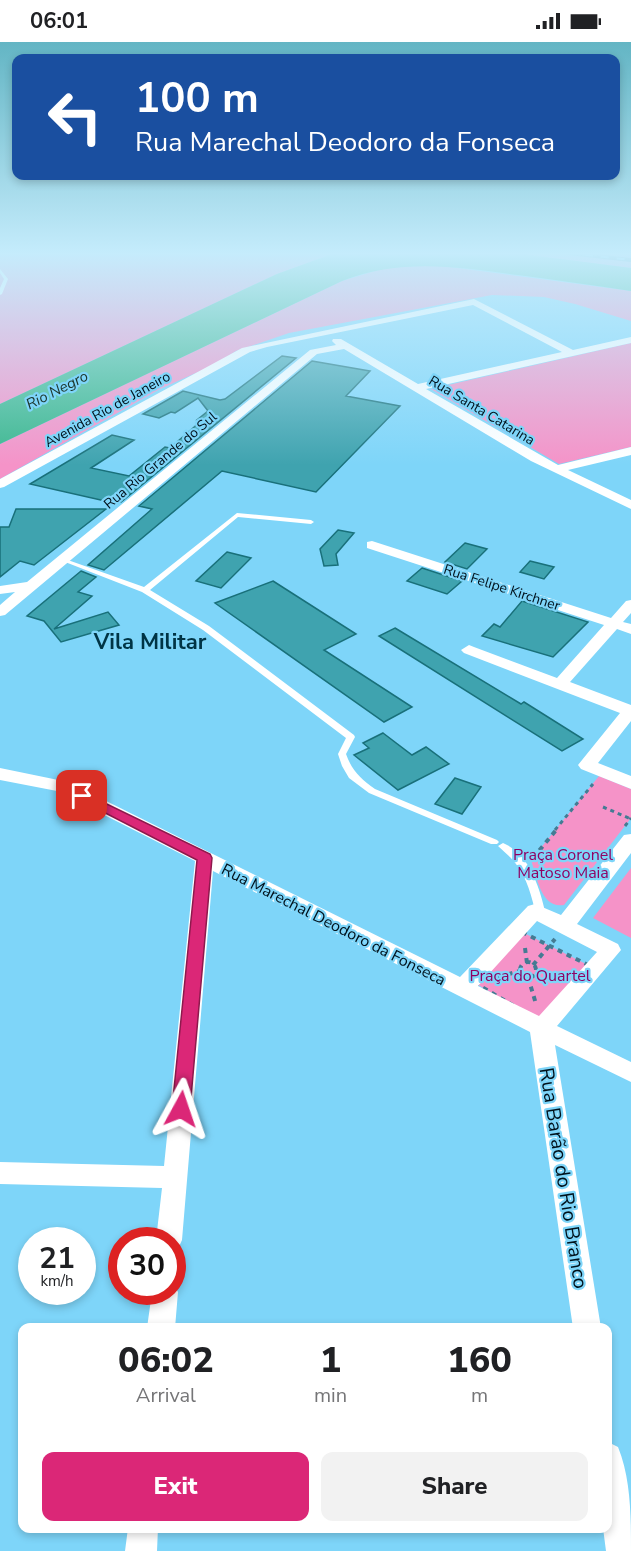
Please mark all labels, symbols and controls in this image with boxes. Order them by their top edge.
text: 06:01 [30,6,88,36]
text: 100 m [135,70,259,127]
icon: left [36,78,114,156]
text: Rua Marechal Deodoro da Fonseca [135,124,555,161]
water label: Rio Negro [23,366,91,414]
street label: Avenida Rio de Janeiro [41,367,174,452]
street label: Rua Santa Catarina [425,371,538,450]
street label: Rua Rio Grande do Sul [100,407,221,513]
street label: Rua Felipe Kirchner [441,560,563,615]
district label: Vila Militar [93,627,207,657]
pin [56,770,107,821]
icon: arrive [65,779,98,812]
park label: Praça Coronel Matoso Maia [513,844,613,884]
street label: Rua Marechal Deodoro da Fonseca [218,859,449,991]
park label: Praça do Quartel [469,965,591,987]
street label: Rua Barão do Rio Branco [533,1066,594,1290]
position arrow [149,1077,213,1141]
speed limit sign: 30 [108,1227,186,1305]
text: 21 [39,1238,75,1279]
text: km/h [40,1271,74,1291]
text: 06:02 [118,1336,214,1385]
text: 1 [320,1336,341,1385]
text: 160 [447,1336,512,1385]
text: Arrival [136,1382,196,1409]
text: min [314,1382,347,1409]
text: m [471,1382,488,1409]
button: Exit [42,1452,309,1521]
button: Share [321,1452,588,1521]

